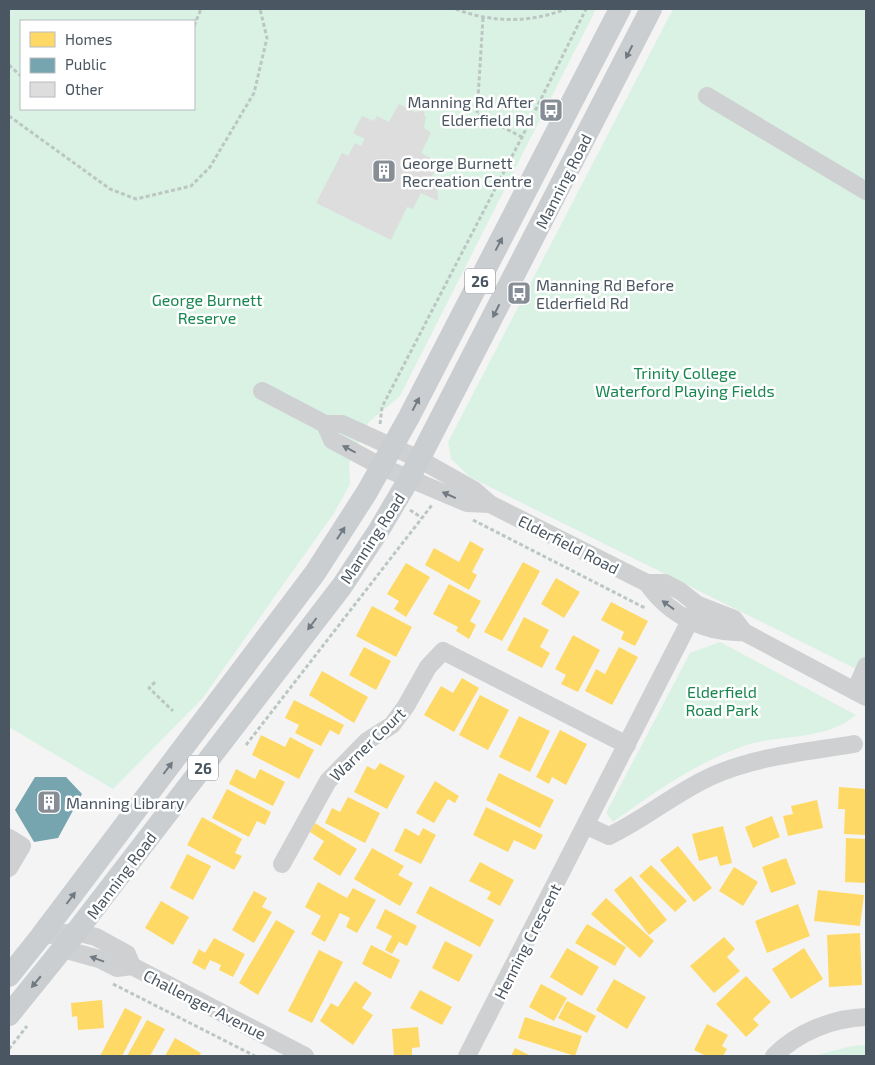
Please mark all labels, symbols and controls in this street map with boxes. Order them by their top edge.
legend [20,20,195,110]
text: Homes [65,30,112,48]
one-way arrow [625,45,633,59]
text: Public [65,55,106,73]
text: Other [65,80,104,98]
place label: Manning Rd After Elderfield Rd [408,92,535,129]
bus stop icon: Manning Rd After Elderfield Rd [538,97,564,123]
street label: Manning Road [531,130,595,232]
place label: George Burnett Recreation Centre [402,153,532,190]
building icon: George Burnett Recreation Centre [371,158,397,184]
one-way arrow [495,237,503,252]
road number: 26 [465,268,495,294]
place label: Manning Rd Before Elderfield Rd [536,275,674,312]
bus stop icon: Manning Rd Before Elderfield Rd [506,280,532,306]
park label: George Burnett Reserve [152,290,262,327]
one-way arrow [492,304,500,318]
park label: Trinity College Waterford Playing Fields [595,363,775,400]
one-way arrow [412,397,420,411]
one-way arrow [342,445,356,453]
street label: Manning Road [336,489,408,587]
one-way arrow [442,491,456,499]
street label: Elderfield Road [515,510,623,578]
one-way arrow [337,526,346,539]
one-way arrow [661,600,675,610]
one-way arrow [307,617,317,631]
park label: Elderfield Road Park [685,682,759,719]
street label: Warner Court [325,703,409,785]
road number: 26 [188,756,218,780]
one-way arrow [163,762,174,775]
building icon: Manning Library [36,789,62,815]
place label: Manning Library [66,793,185,812]
street label: Manning Road [82,828,160,922]
street label: Henning Crescent [490,880,564,1002]
one-way arrow [65,892,76,905]
one-way arrow [90,955,105,962]
street label: Challenger Avenue [141,965,269,1043]
one-way arrow [30,975,41,988]

